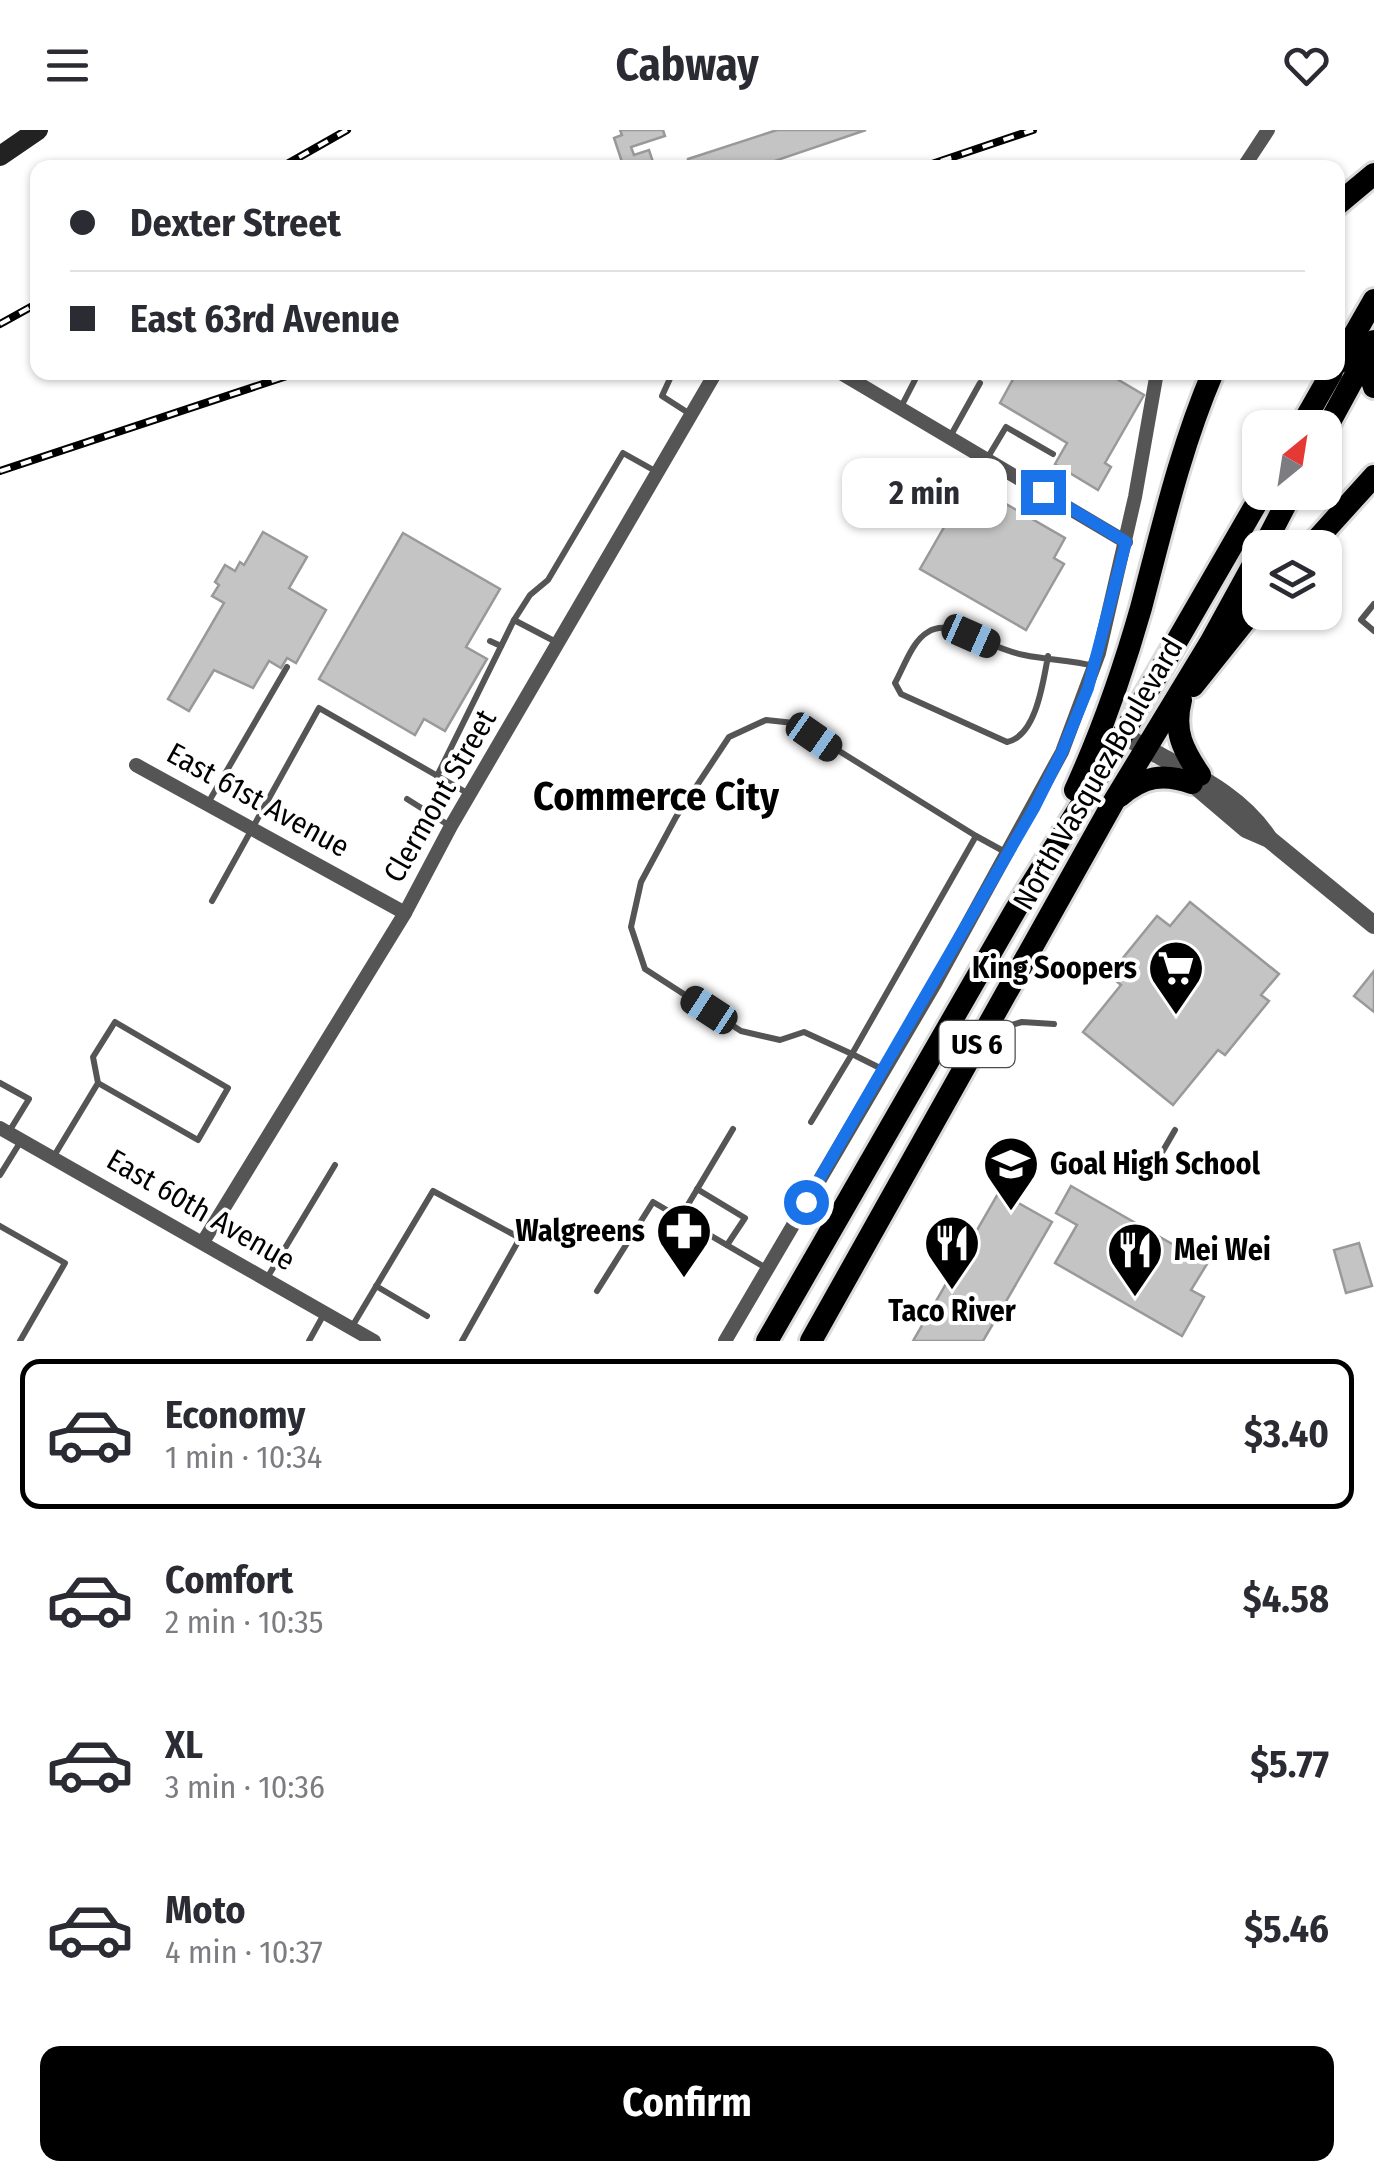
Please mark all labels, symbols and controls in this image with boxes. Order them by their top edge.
icon: menu [40,38,95,93]
text: Cabway [615,38,759,92]
icon: heart [1279,38,1334,93]
text: Dexter Street [130,200,341,246]
text: East 63rd Avenue [130,296,400,342]
north arrow [1242,410,1342,510]
map controls [1242,410,1342,630]
callout: 2 min [843,457,1008,527]
route end [1021,470,1066,515]
text: 2 min [889,474,960,512]
button: layers [1242,530,1342,630]
car [937,610,1005,662]
street label: North Vasquez Boulevard [1006,632,1190,916]
street label: Clermont Street [376,703,504,889]
car [781,708,847,766]
street label: East 61st Avenue [161,735,355,865]
district label: Commerce City [533,773,780,821]
supermarket icon: King Soopers [1146,938,1206,1017]
place label: King Soopers [972,950,1137,986]
car [676,981,742,1039]
road number: US 6 [940,1021,1014,1067]
school or university icon: Goal High School [981,1134,1041,1213]
street label: East 60th Avenue [101,1142,301,1278]
place label: Goal High School [1050,1146,1261,1182]
route start [784,1180,829,1225]
pharmacy icon: Walgreens [654,1201,714,1280]
place label: Walgreens [516,1213,645,1249]
restaurant icon: Taco River [922,1213,982,1292]
restaurant icon: Mei Wei [1105,1220,1165,1299]
place label: Mei Wei [1174,1232,1271,1268]
place label: Taco River [888,1293,1017,1329]
icon: car [45,1389,135,1479]
text: Economy [165,1392,305,1438]
text: $3.40 [1244,1411,1329,1457]
text: 1 min · 10:34 [165,1438,322,1476]
icon: car [45,1554,135,1644]
text: Comfort [165,1557,293,1603]
text: $4.58 [1243,1576,1329,1622]
text: 2 min · 10:35 [165,1603,323,1641]
icon: car [45,1719,135,1809]
text: XL [165,1722,203,1768]
text: $5.77 [1250,1741,1329,1787]
text: 3 min · 10:36 [165,1768,325,1806]
icon: car [45,1884,135,1974]
text: Moto [165,1887,246,1933]
text: $5.46 [1244,1906,1329,1952]
text: 4 min · 10:37 [165,1933,323,1971]
button: Confirm [40,2046,1334,2161]

